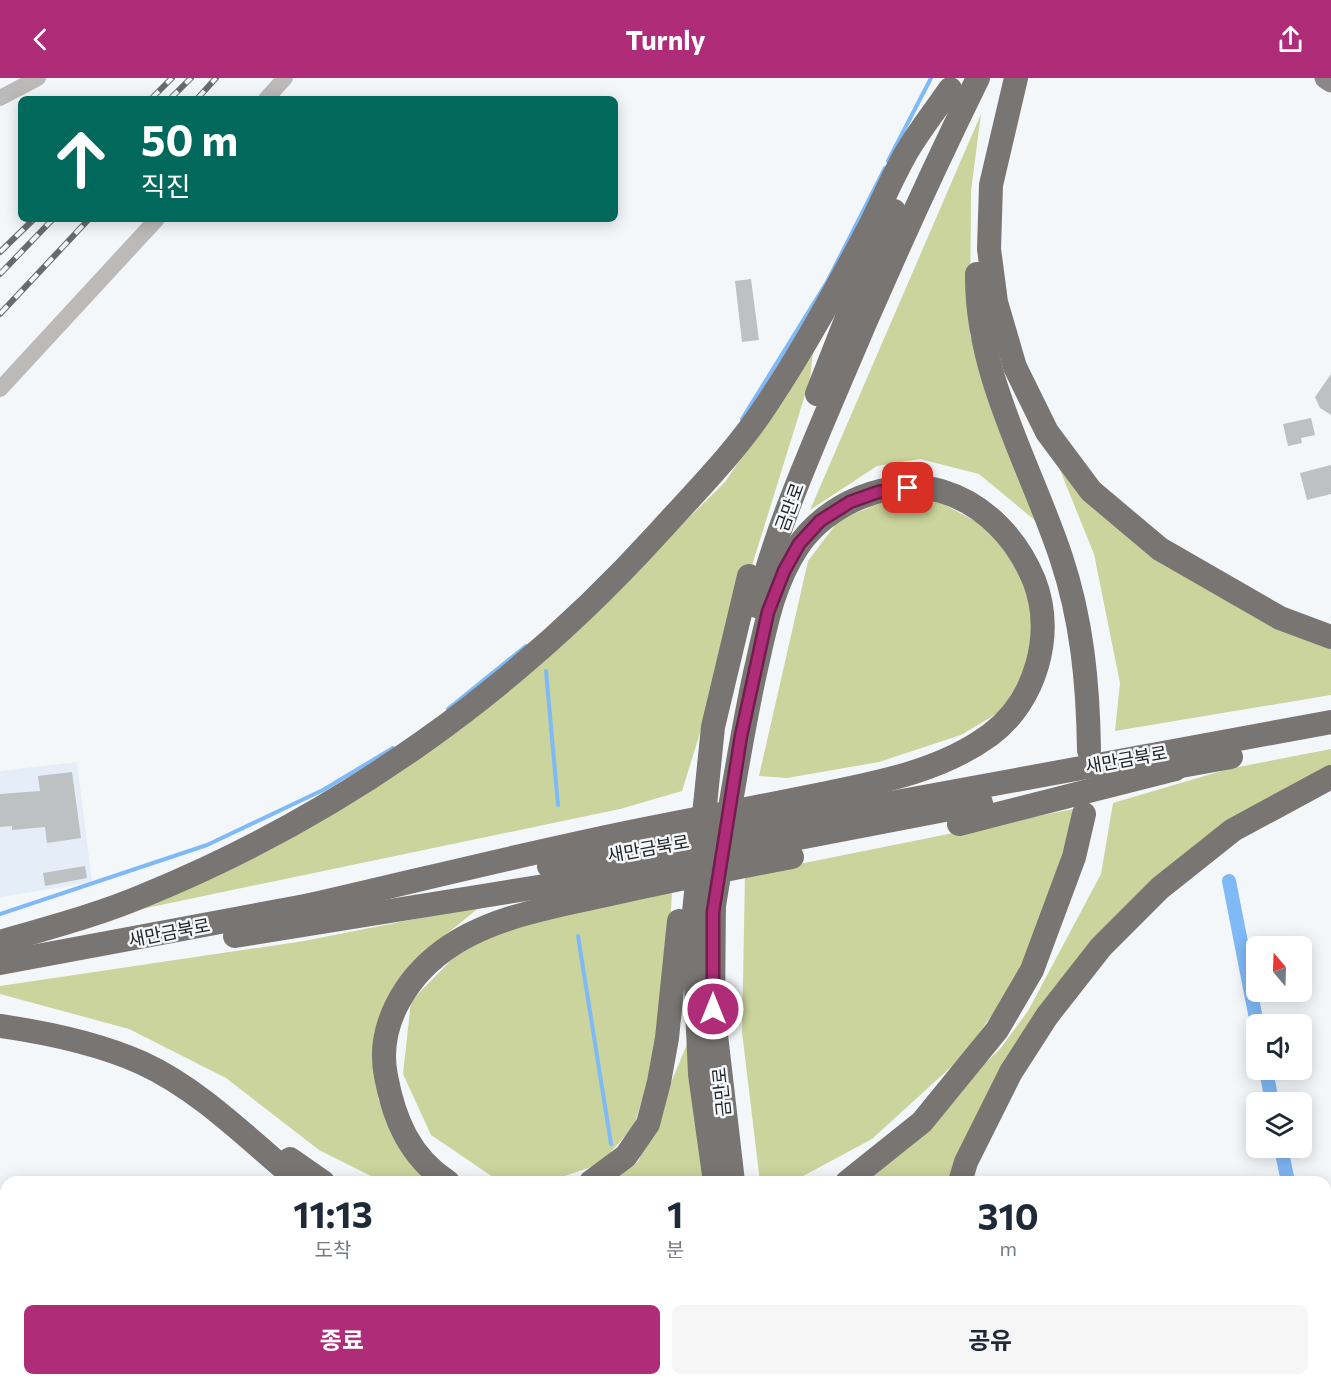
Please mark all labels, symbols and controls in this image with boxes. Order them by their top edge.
icon: back [24,23,57,56]
text: Turnly [625,23,706,56]
icon: share [1274,23,1307,56]
text: 50 m [141,113,238,165]
icon: ahead [42,120,120,198]
text: 직진 [141,169,191,202]
pin [882,462,933,513]
icon: arrive [891,471,924,504]
street label: 금만로 [770,480,808,534]
street label: 새만금북로 [1083,741,1169,777]
street label: 새만금북로 [605,830,691,866]
street label: 새만금북로 [126,913,212,951]
north arrow [1246,936,1312,1002]
map controls [1246,936,1312,1158]
position arrow [681,977,745,1041]
button: sound [1246,1014,1312,1080]
street label: 금만로 [707,1066,735,1118]
button: layers [1246,1092,1312,1158]
text: 11:13 [293,1191,373,1235]
text: 1 [667,1191,683,1235]
text: 310 [978,1193,1039,1237]
text: m [999,1236,1017,1260]
text: 도착 [315,1237,351,1261]
text: 분 [666,1237,684,1261]
button: 종료 [24,1305,660,1374]
button: 공유 [672,1305,1308,1374]

